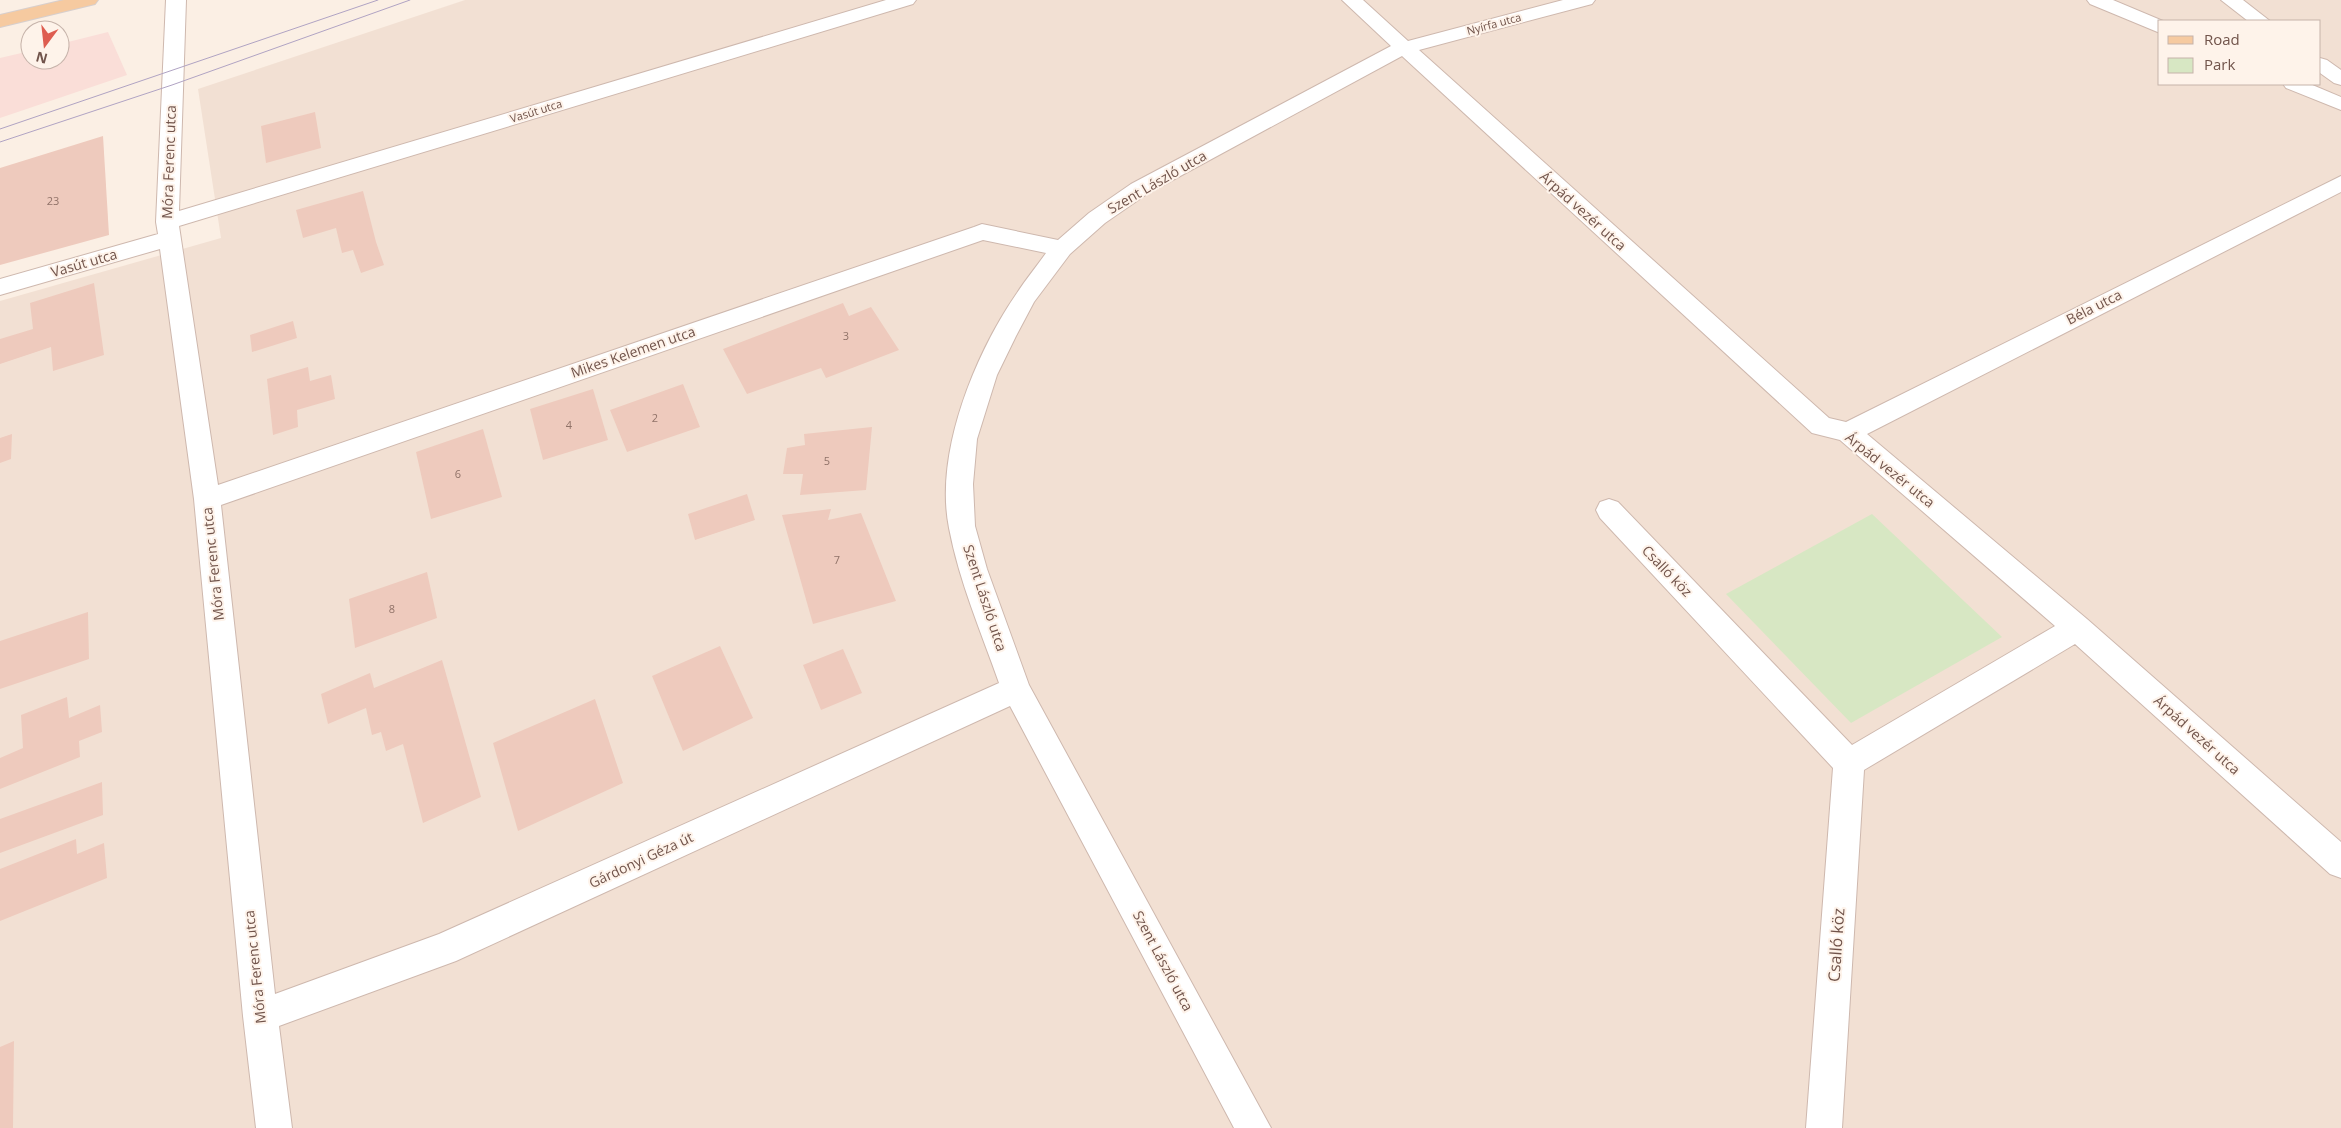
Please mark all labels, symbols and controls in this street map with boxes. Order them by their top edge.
street label: Nyírfa utca [1465,9,1523,38]
north arrow [20,20,70,70]
legend [2158,20,2321,85]
text: Road [2204,29,2240,49]
text: N [34,47,49,69]
text: Park [2204,54,2235,74]
street label: Vasút utca [508,96,564,126]
street label: Móra Ferenc utca [157,105,180,219]
street label: Szent László utca [1104,146,1210,218]
street label: Árpád vezér utca [1536,167,1631,254]
house number: 23 [47,193,59,208]
street label: Vasút utca [49,244,119,281]
street label: Béla utca [2063,284,2125,329]
street label: Mikes Kelemen utca [568,321,698,382]
house number: 3 [843,328,849,343]
house number: 2 [652,410,658,425]
house number: 4 [566,417,573,432]
street label: Árpád vezér utca [1842,428,1939,512]
house number: 5 [824,453,830,468]
house number: 6 [455,466,461,481]
street label: Móra Ferenc utca [197,506,228,622]
street label: Csalló köz [1638,541,1697,601]
street label: Szent László utca [959,542,1012,654]
house number: 7 [834,552,840,567]
house number: 8 [389,601,395,616]
street label: Árpád vezér utca [2150,691,2245,778]
street label: Gárdonyi Géza út [586,827,696,892]
street label: Szent László utca [1129,907,1198,1014]
street label: Csalló köz [1822,907,1850,983]
street label: Móra Ferenc utca [239,909,270,1025]

